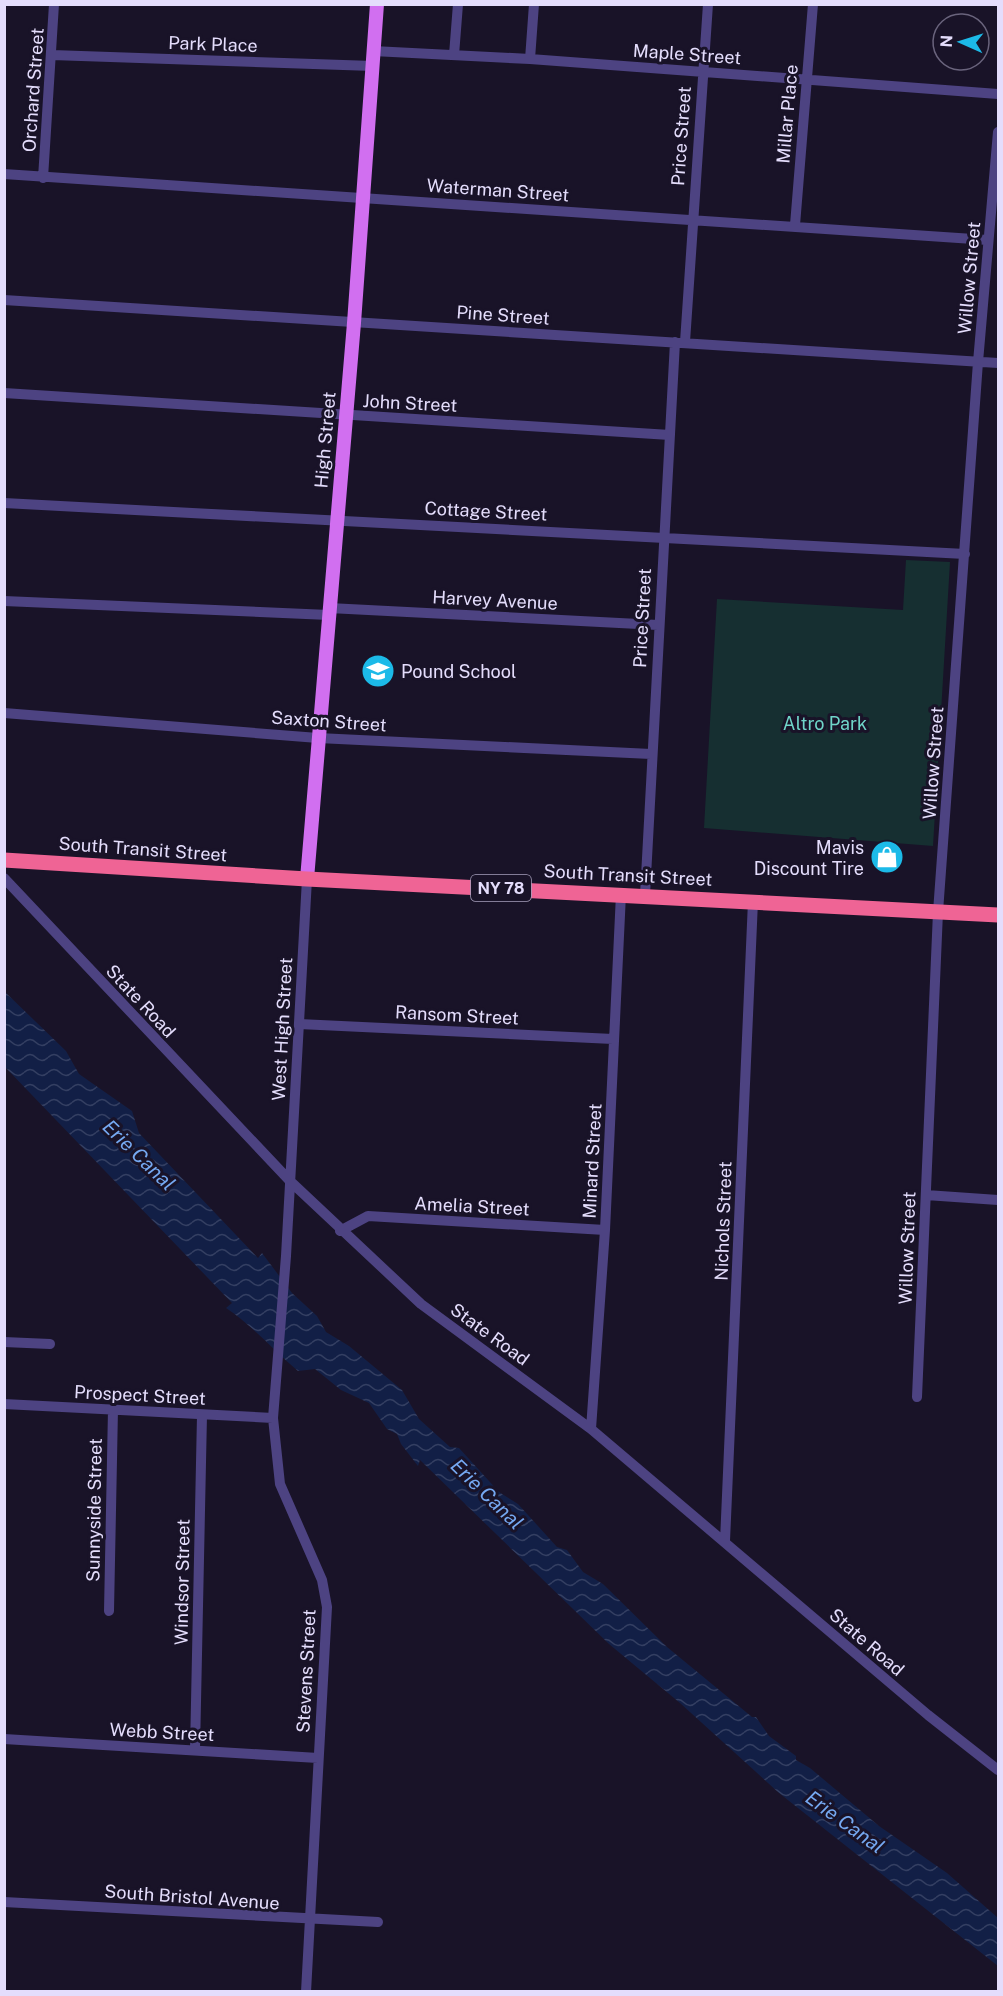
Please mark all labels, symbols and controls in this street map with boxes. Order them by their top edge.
north arrow [931,12,991,72]
street label: Orchard Street [18,27,48,153]
street label: Park Place [168,32,258,56]
text: N [937,34,956,48]
street label: Maple Street [632,40,742,68]
street label: Millar Place [772,64,802,164]
street label: Price Street [667,86,695,186]
street label: Waterman Street [426,175,570,205]
street label: Willow Street [954,221,984,335]
street label: Pine Street [456,301,550,329]
street label: John Street [362,390,458,416]
street label: High Street [310,391,340,489]
street label: Cottage Street [424,497,548,525]
street label: Price Street [629,568,655,668]
street label: Harvey Avenue [432,586,558,614]
school or university icon: Pound School [360,653,396,689]
place label: Pound School [401,661,516,682]
street label: Saxton Street [271,706,387,736]
street label: Willow Street [919,706,947,820]
park label: Altro Park [783,713,867,734]
street label: South Transit Street [58,833,228,865]
place label: Mavis Discount Tire [754,837,864,879]
shop icon: Mavis Discount Tire [869,839,905,875]
street label: South Transit Street [543,860,713,890]
road number: NY 78 [471,875,531,901]
street label: West High Street [268,957,296,1101]
street label: State Road [102,960,180,1042]
street label: Ransom Street [395,1001,519,1029]
street label: Minard Street [578,1103,606,1219]
water label: Erie Canal [98,1115,180,1195]
street label: Nichols Street [710,1161,736,1281]
street label: Willow Street [895,1191,919,1305]
street label: Amelia Street [414,1192,530,1220]
street label: State Road [447,1298,533,1370]
street label: Prospect Street [74,1381,206,1409]
street label: Sunnyside Street [82,1438,106,1582]
water label: Erie Canal [446,1454,528,1534]
street label: Windsor Street [170,1519,194,1645]
street label: State Road [825,1604,909,1680]
street label: Stevens Street [292,1609,320,1733]
street label: Webb Street [109,1719,215,1745]
water label: Erie Canal [801,1785,889,1859]
street label: South Bristol Avenue [104,1880,280,1914]

